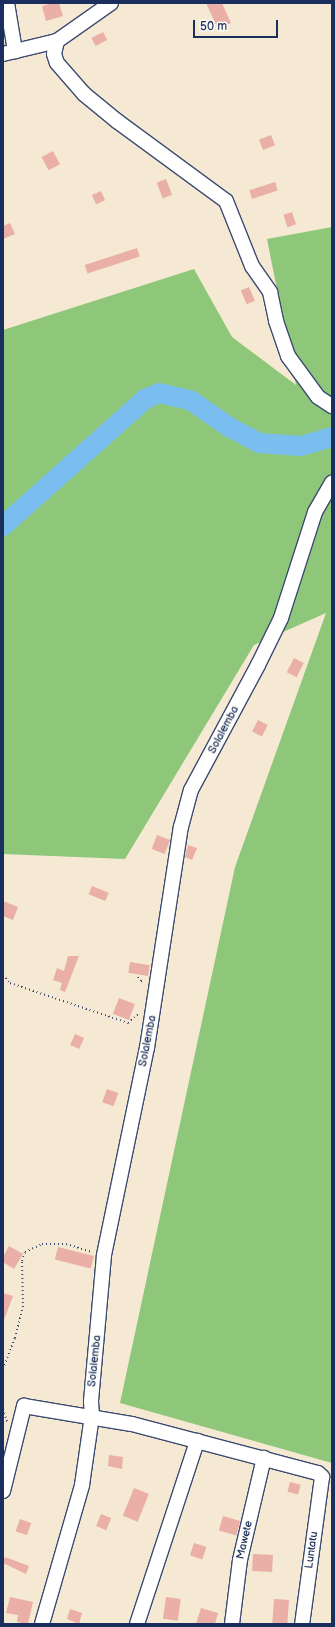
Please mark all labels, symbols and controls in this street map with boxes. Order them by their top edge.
scale bar [195,12,280,38]
text: 50 m [200,19,227,34]
street label: Solalemba [206,704,242,756]
street label: Solalemba [137,1014,159,1068]
street label: Solalemba [86,1334,104,1388]
street label: Mawete [234,1519,256,1561]
street label: Luntatu [303,1531,321,1569]

